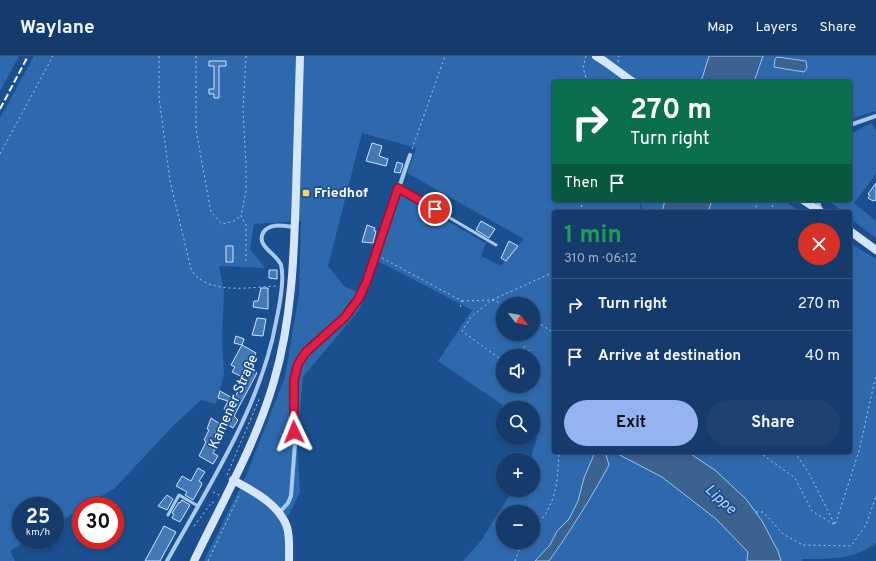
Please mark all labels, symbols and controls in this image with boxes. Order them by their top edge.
text: Waylane [20,16,95,40]
text: Map [707,19,733,36]
text: Layers [755,19,797,36]
text: Share [819,19,856,36]
text: 270 m [630,93,712,129]
icon: right [564,96,616,148]
text: Turn right [630,128,710,151]
icon: arrive [606,172,628,194]
text: Then [564,174,598,193]
place label: Friedhof [314,185,368,202]
marker: Friedhof [301,188,311,198]
pin [418,192,452,226]
icon: arrive [424,198,446,220]
text: 1 min [564,221,622,251]
button: close [798,223,840,265]
text: 310 m · 06:12 [564,251,637,267]
icon: right [564,294,586,316]
text: Turn right [598,295,667,314]
text: 270 m [798,295,840,314]
north arrow [496,297,540,341]
map controls [496,297,540,549]
icon: arrive [564,346,586,368]
text: Arrive at destination [598,347,741,366]
text: 40 m [805,347,840,366]
button: sound [496,349,540,393]
street label: Kamener Straße [206,352,262,452]
button: Exit [564,400,698,446]
button: Share [706,400,840,446]
button: search [496,401,540,445]
position arrow [273,411,315,453]
button: + [496,453,540,497]
water label: Lippe [700,481,740,519]
speed limit sign: 30 [72,497,124,549]
text: 25 [26,505,50,531]
button: − [496,505,540,549]
text: km/h [26,526,50,539]

